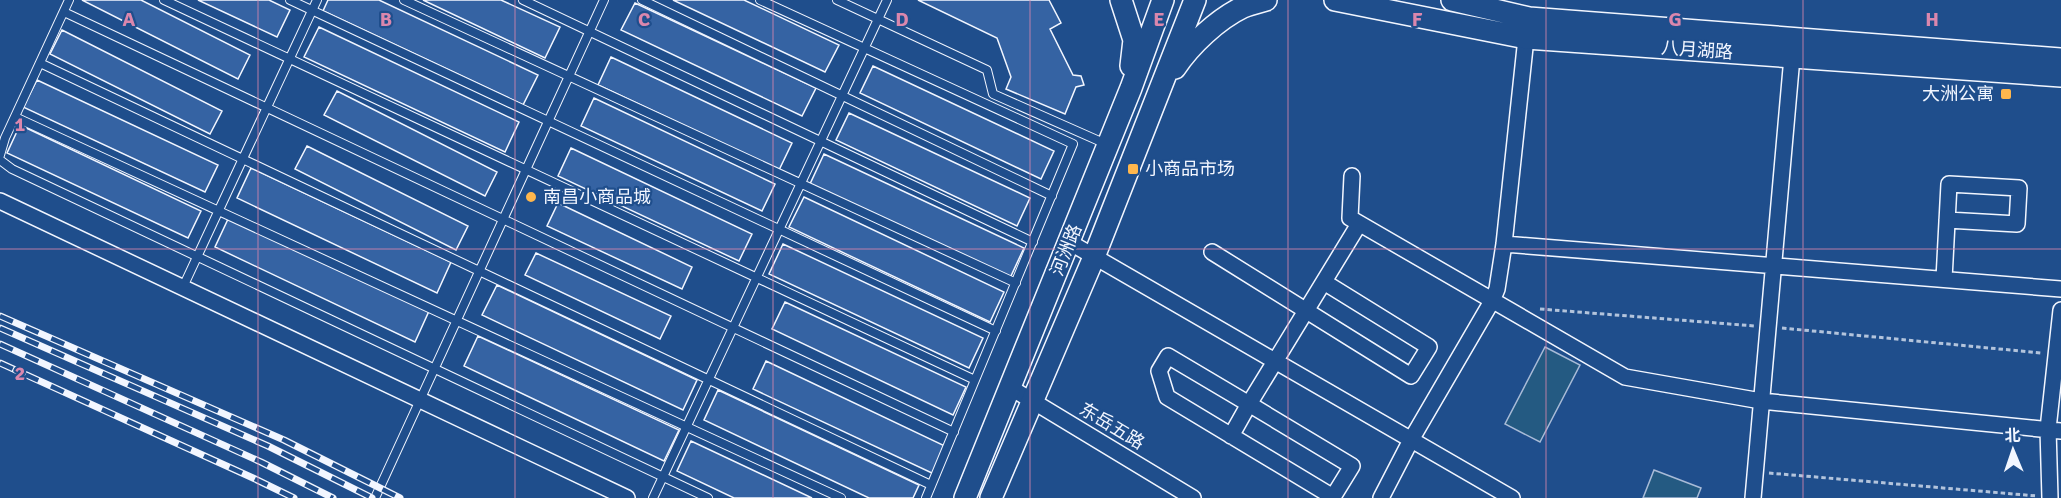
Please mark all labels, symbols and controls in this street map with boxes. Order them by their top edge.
text: A [123,7,136,32]
text: B [380,7,392,32]
text: C [638,7,650,32]
text: D [895,7,909,32]
text: E [1153,7,1165,32]
text: F [1412,7,1423,32]
text: G [1668,7,1682,32]
text: H [1925,7,1939,32]
street label: 八月湖路 [1660,37,1734,63]
place label: 大洲公寓 [1922,83,1994,105]
marker: 大洲公寓 [1999,87,2013,101]
text: 1 [15,112,26,137]
place label: 小商品市场 [1145,158,1235,180]
marker: 小商品市场 [1126,162,1140,176]
place label: 南昌小商品城 [543,186,651,208]
marker: 南昌小商品城 [524,190,538,204]
street label: 河洲路 [1046,221,1086,279]
text: 2 [15,361,25,386]
street label: 东岳五路 [1075,398,1149,454]
north arrow [1983,420,2043,480]
text: 北 [2004,426,2021,446]

